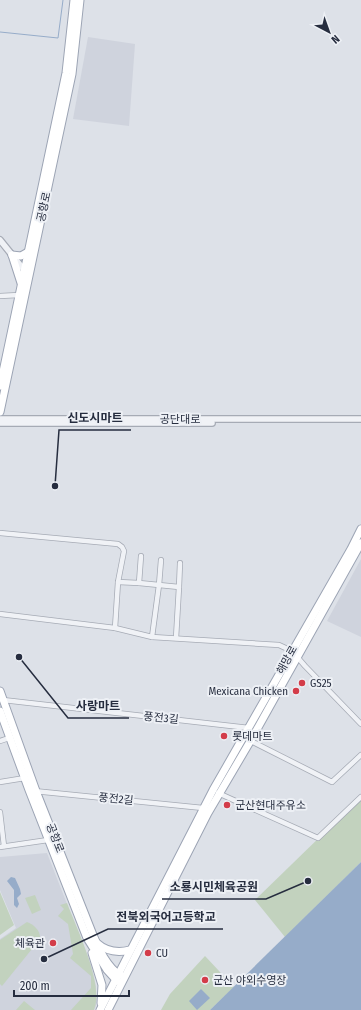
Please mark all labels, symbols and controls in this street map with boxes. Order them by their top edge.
north arrow [309,12,349,52]
text: N [328,32,342,46]
street label: 공항로 [34,191,54,223]
callout: 신도시마트 [59,406,131,430]
text: 신도시마트 [67,411,123,425]
street label: 공단대로 [160,413,200,426]
street label: 해망로 [274,644,300,676]
place label: GS25 [310,677,332,690]
marker: GS25 [297,678,307,688]
place label: Mexicana Chicken [208,685,288,698]
marker: Mexicana Chicken [291,686,301,696]
callout: 사랑마트 [68,694,129,718]
text: 사랑마트 [76,699,120,713]
street label: 풍전3길 [143,710,179,726]
place label: 롯데마트 [232,730,272,743]
marker: 롯데마트 [219,731,229,741]
street label: 풍전2길 [98,791,134,807]
place label: 군산현대주유소 [235,799,306,812]
marker: 군산현대주유소 [222,800,232,810]
street label: 공항로 [43,821,67,855]
callout: 소룡시민체육공원 [162,875,266,899]
text: 소룡시민체육공원 [170,880,258,894]
callout: 전북외국어고등학교 [108,905,223,929]
text: 전북외국어고등학교 [116,910,216,924]
place label: 체육관 [15,937,45,950]
marker: 체육관 [48,938,58,948]
place label: CU [156,947,168,960]
marker: CU [143,948,153,958]
scale bar [14,972,129,998]
place label: 군산 야외수영장 [213,974,286,987]
marker: 군산 야외수영장 [200,975,210,985]
text: 200 m [20,979,50,993]

